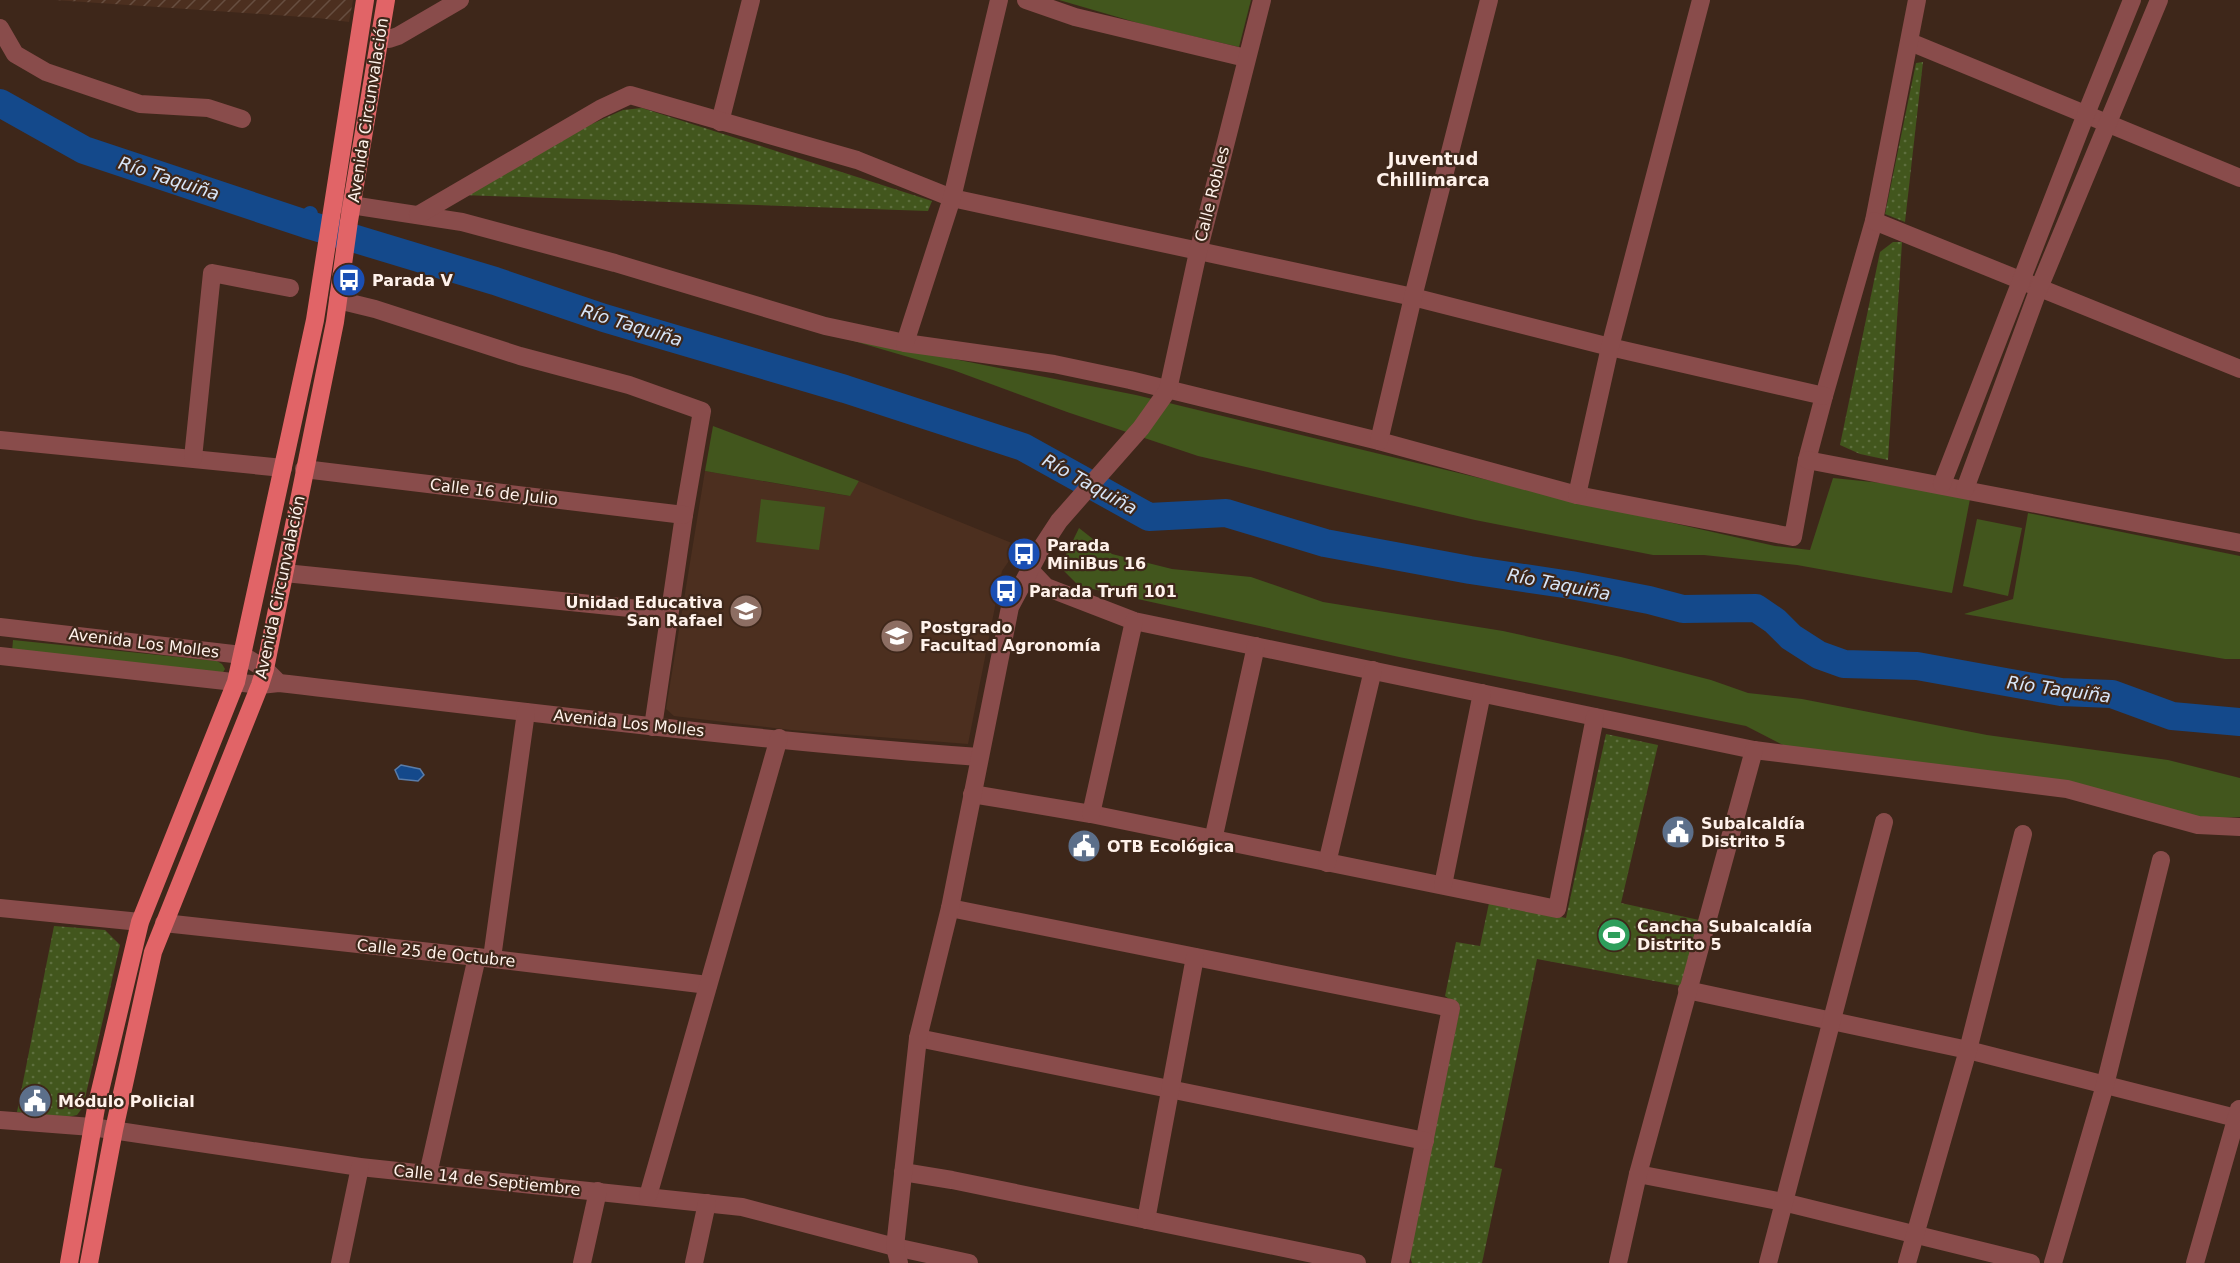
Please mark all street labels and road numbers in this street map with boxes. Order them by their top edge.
street label: Avenida Circunvalación [344,16,392,204]
street label: Calle Robles [1191,144,1233,244]
street label: Calle 16 de Julio [429,475,559,509]
street label: Avenida Circunvalación [251,494,309,680]
street label: Avenida Los Molles [68,624,220,662]
street label: Avenida Los Molles [553,706,705,740]
street label: Calle 25 de Octubre [356,935,516,971]
street label: Calle 14 de Septiembre [393,1161,581,1199]

